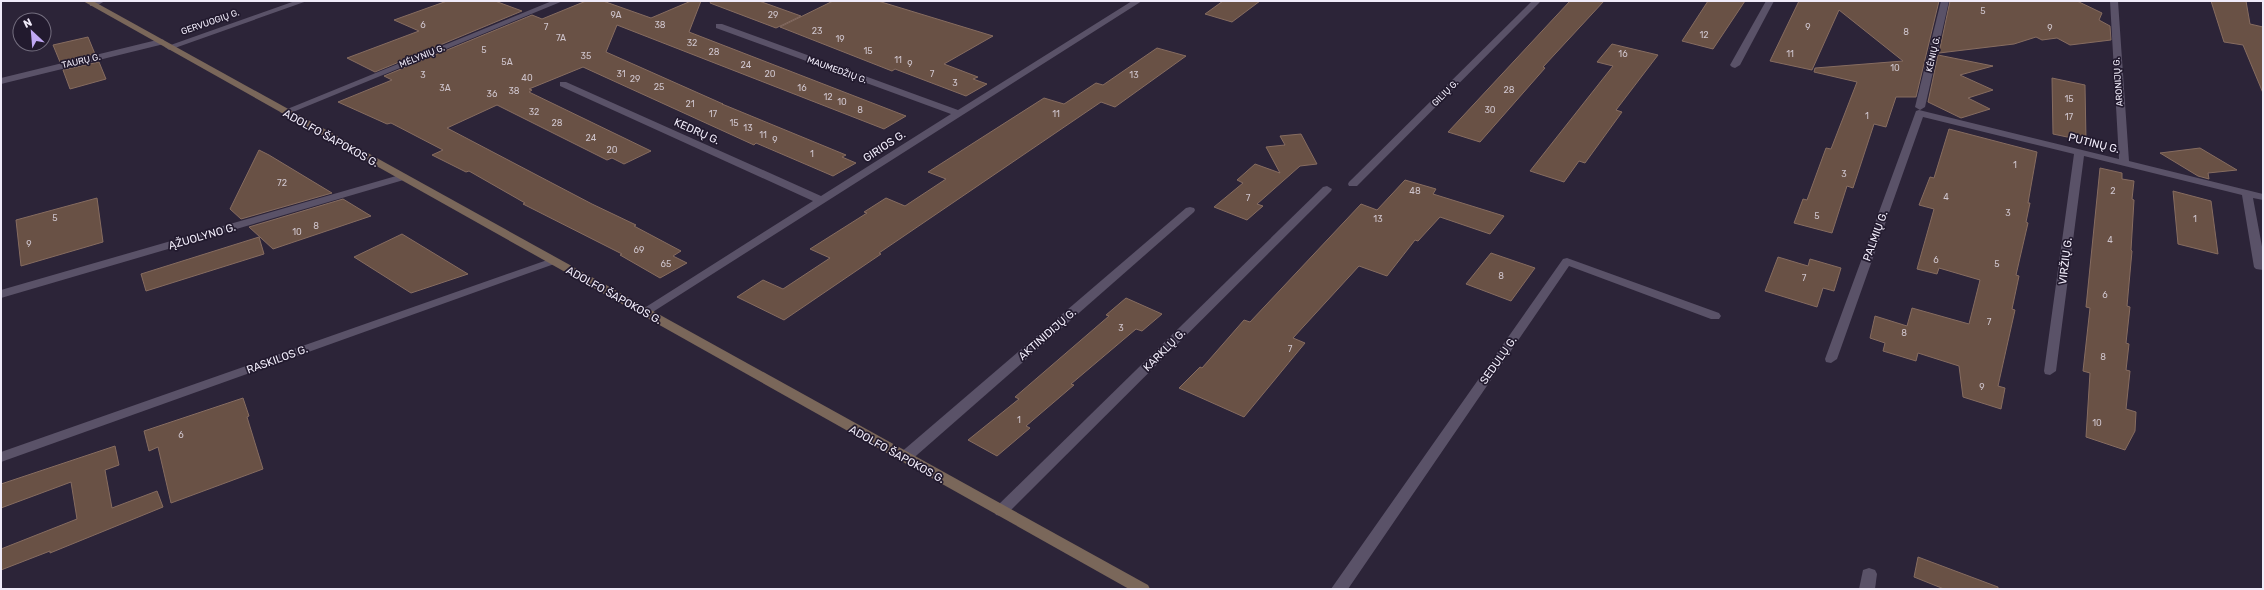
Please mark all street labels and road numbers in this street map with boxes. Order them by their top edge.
street label: GERVUOGIŲ G. [180,7,240,37]
street label: KĖNIŲ G. [1924,35,1942,73]
street label: MĖLYNIŲ G. [398,42,446,70]
street label: TAURŲ G. [61,52,101,70]
street label: MAUMEDŽIŲ G. [806,54,869,85]
street label: ARONIJŲ G. [2111,57,2125,107]
street label: GILIŲ G. [1430,78,1460,108]
street label: ADOLFO ŠAPOKOS G. [281,107,381,170]
street label: KEDRŲ G. [672,116,722,147]
street label: GIRIOS G. [861,128,908,165]
street label: PUTINŲ G. [2067,131,2121,156]
street label: PALMIŲ G. [1860,209,1891,263]
street label: ĄŽUOLYNO G. [167,221,237,252]
street label: VIRŽIŲ G. [2056,236,2075,285]
street label: ADOLFO ŠAPOKOS G. [564,264,664,327]
street label: AKTINIDIJŲ G. [1016,306,1079,363]
street label: KARKLŲ G. [1141,326,1188,374]
street label: SEDULŲ G. [1477,334,1520,387]
street label: RASKILOS G. [245,342,310,377]
street label: ADOLFO ŠAPOKOS G. [847,423,947,486]

